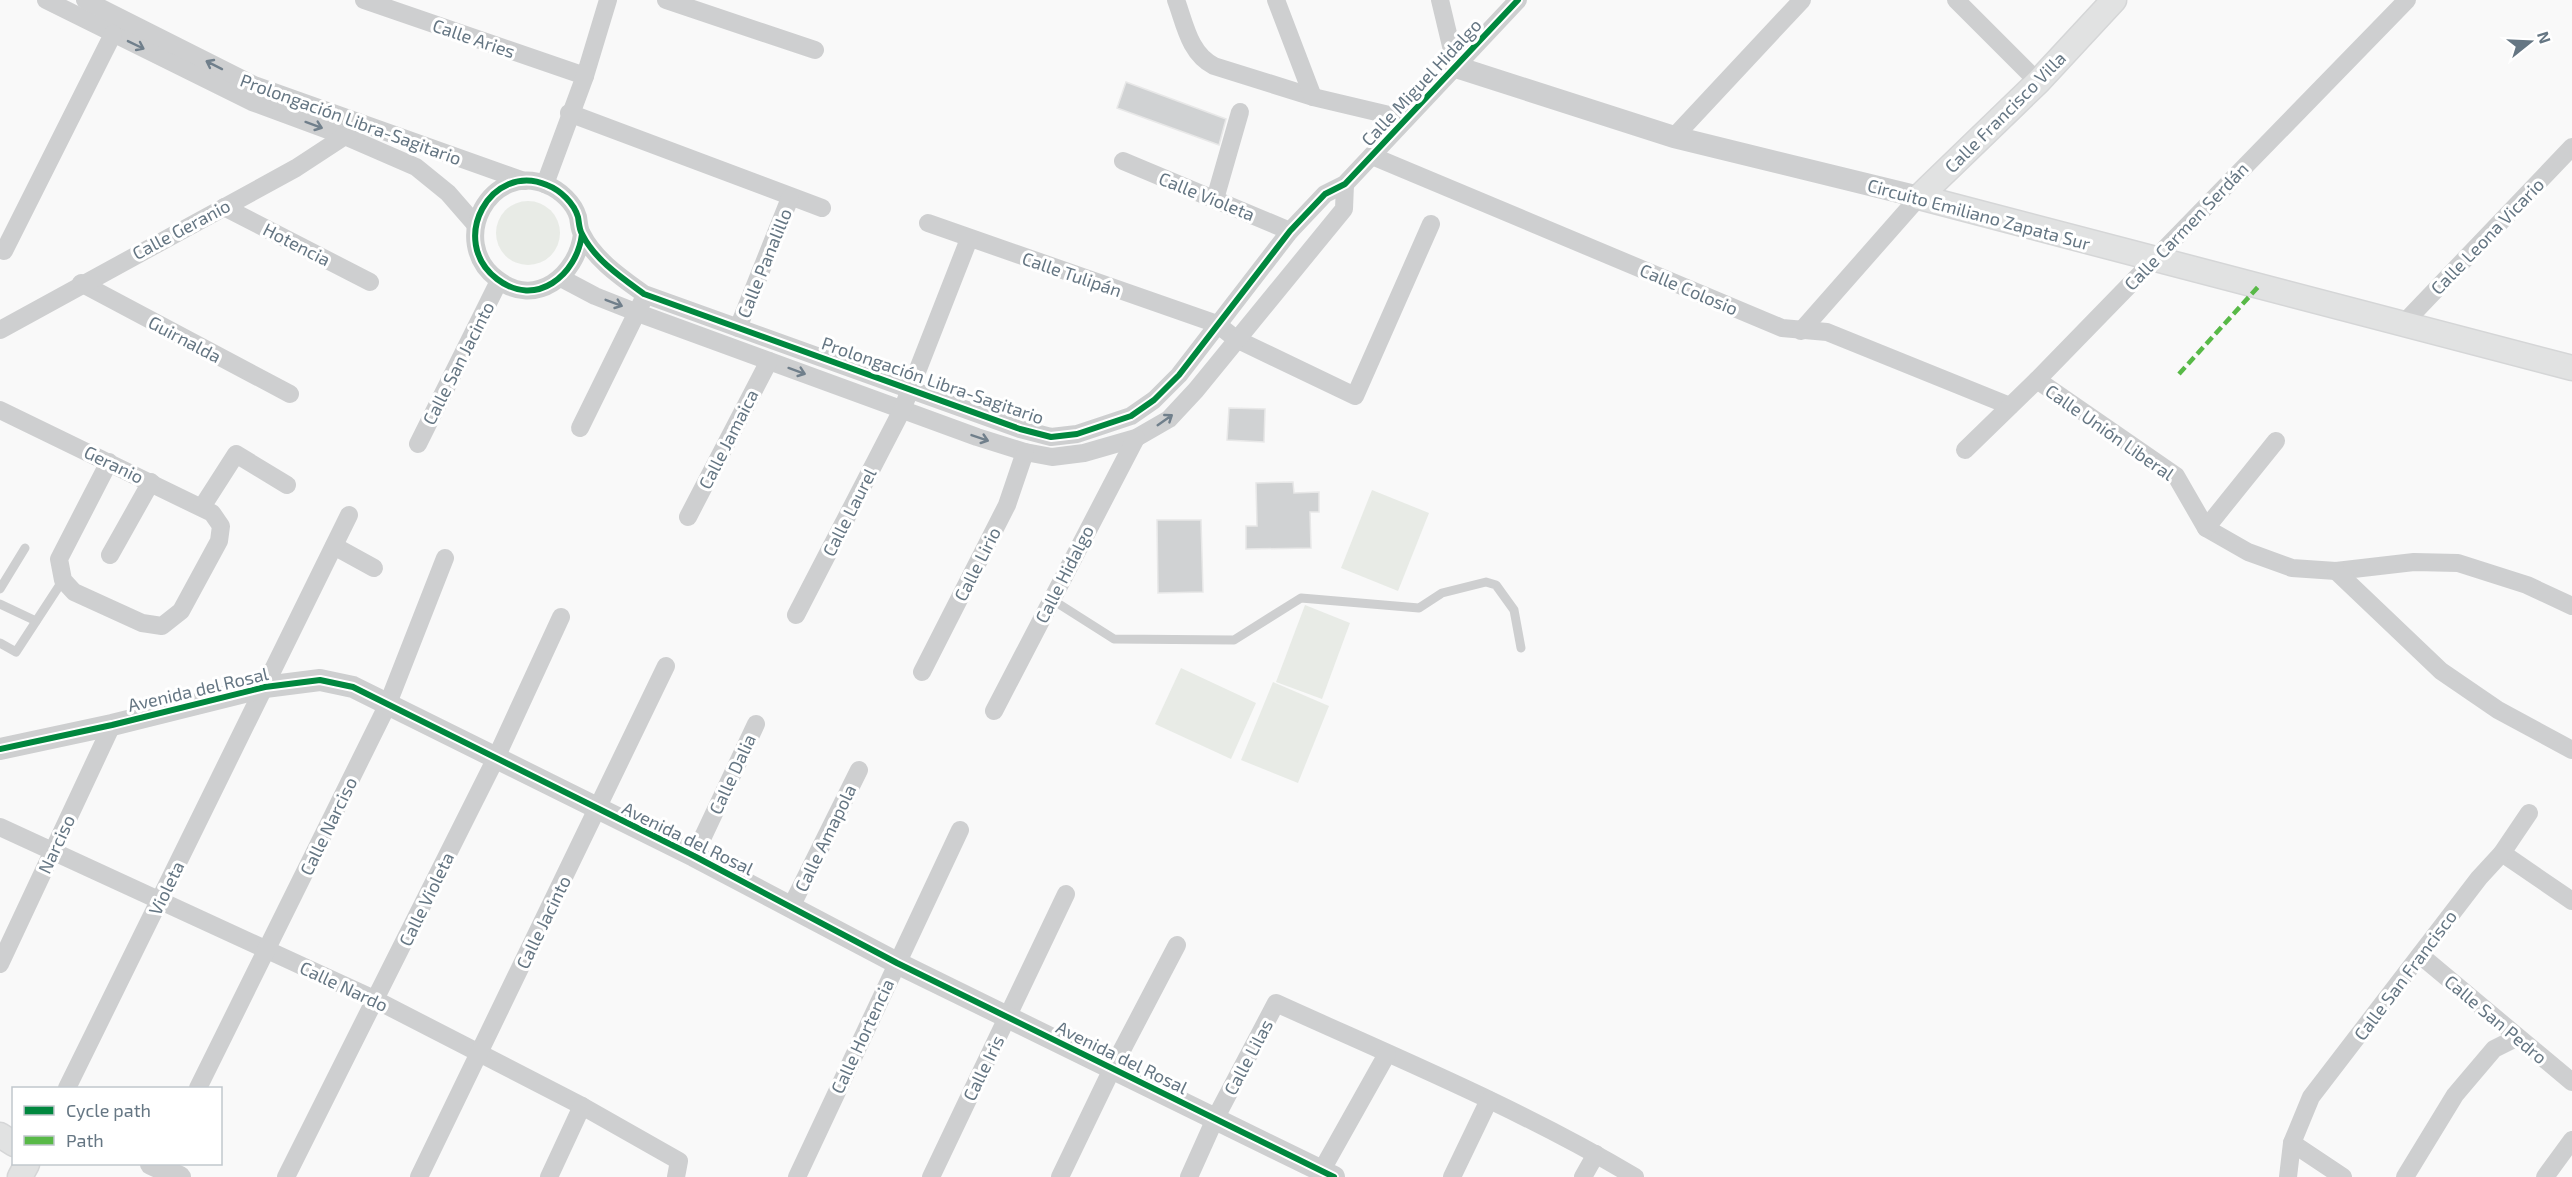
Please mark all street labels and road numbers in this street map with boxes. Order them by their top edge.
street label: Calle Aries [430,14,518,62]
street label: Calle Miguel Hidalgo [1356,14,1486,150]
street label: Calle Francisco Villa [1940,47,2070,177]
street label: Prolongación Libra-Sagitario [237,69,465,169]
street label: Calle Carmen Serdán [2119,157,2253,295]
street label: Calle Violeta [1156,167,1258,225]
street label: Calle Leona Vicario [2426,173,2548,299]
street label: Circuito Emiliano Zapata Sur [1865,174,2093,254]
street label: Calle Geranio [128,194,234,264]
street label: Calle Panalillo [732,205,796,321]
street label: Hotencia [260,218,334,270]
street label: Calle Tulipán [1019,247,1125,301]
street label: Calle Colosio [1637,258,1741,320]
street label: Calle San Jacinto [417,298,499,428]
street label: Guirnalda [145,311,225,367]
street label: Prolongación Libra-Sagitario [819,332,1047,428]
street label: Calle Unión Liberal [2041,379,2179,485]
street label: Calle Jamaica [693,385,763,493]
street label: Geranio [81,440,147,488]
street label: Calle Laurel [817,464,881,560]
street label: Calle Hidalgo [1030,521,1098,627]
street label: Calle Lirio [949,523,1005,605]
street label: Avenida del Rosal [126,662,271,716]
street label: Calle Dalia [704,730,760,818]
street label: Calle Narciso [295,773,361,879]
street label: Calle Amapola [790,781,860,895]
street label: Avenida del Rosal [619,797,758,880]
street label: Narciso [33,811,79,877]
street label: Calle Violeta [394,849,458,949]
street label: Violeta [144,857,188,919]
street label: Calle Jacinto [511,872,575,972]
street label: Calle San Francisco [2349,906,2461,1044]
street label: Calle Nardo [296,956,392,1016]
street label: Calle San Pedro [2440,970,2552,1068]
street label: Calle Hortencia [826,975,898,1097]
street label: Calle Lilas [1219,1015,1277,1099]
street label: Avenida del Rosal [1053,1016,1192,1099]
street label: Calle Iris [958,1032,1008,1104]

